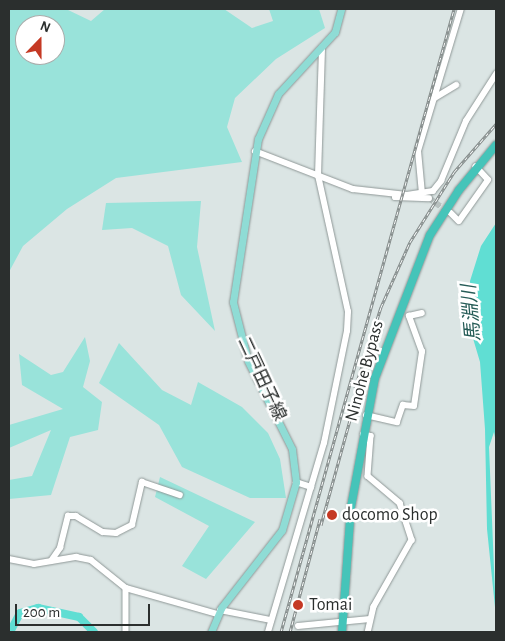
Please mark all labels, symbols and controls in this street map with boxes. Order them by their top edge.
north arrow [15,15,65,65]
text: N [38,19,52,35]
water label: 馬淵川 [458,284,486,342]
street label: Ninohe Bypass [341,318,389,424]
street label: 二戸田子線 [232,334,290,424]
place label: docomo Shop [342,504,438,526]
marker: docomo Shop [326,509,338,521]
scale bar [18,594,152,626]
place label: Tomai [309,594,352,616]
marker: Tomai [291,598,305,612]
text: 200 m [23,605,60,620]

